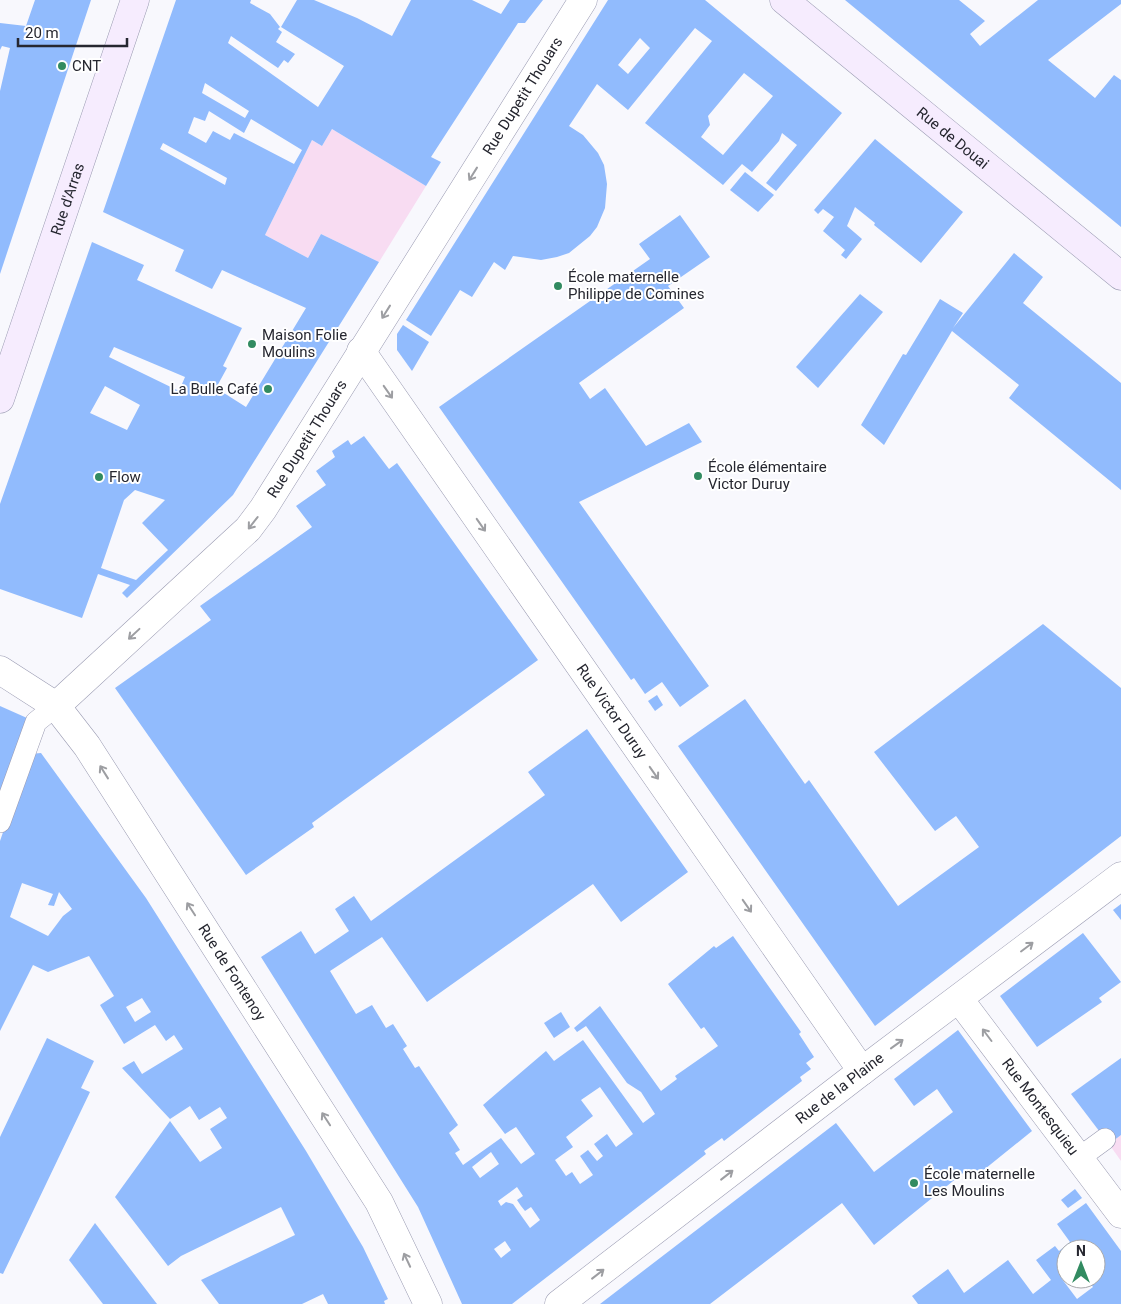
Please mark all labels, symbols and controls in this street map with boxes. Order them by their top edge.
scale bar [18,15,126,47]
text: 20 m [25,24,59,42]
street label: Rue Dupetit Thouars [479,34,566,158]
place label: CNT [72,57,101,75]
marker: CNT [56,60,68,72]
street label: Rue de Douai [913,103,992,173]
street label: Rue d'Arras [47,161,88,238]
one-way arrow [467,167,477,181]
place label: École maternelle Philippe de Comines [568,268,704,303]
marker: École maternelle Philippe de Comines [552,280,564,292]
one-way arrow [381,304,391,318]
place label: Maison Folie Moulins [262,326,347,361]
marker: Maison Folie Moulins [246,338,258,350]
street label: Rue Dupetit Thouars [263,377,351,501]
place label: La Bulle Café [171,380,258,398]
marker: La Bulle Café [262,383,274,395]
one-way arrow [383,385,393,399]
place label: École élémentaire Victor Duruy [708,458,827,493]
place label: Flow [109,468,141,486]
marker: École élémentaire Victor Duruy [692,470,704,482]
marker: Flow [93,471,105,483]
one-way arrow [247,516,258,529]
one-way arrow [476,518,486,532]
one-way arrow [128,629,141,640]
street label: Rue Victor Duruy [573,661,651,762]
one-way arrow [98,765,108,779]
one-way arrow [649,766,659,780]
one-way arrow [742,899,752,913]
one-way arrow [185,902,196,916]
street label: Rue de Fontenoy [194,921,270,1024]
one-way arrow [1020,942,1034,952]
one-way arrow [981,1029,992,1042]
one-way arrow [890,1039,904,1049]
street label: Rue de la Plaine [792,1049,887,1128]
street label: Rue Montesquieu [998,1055,1083,1159]
one-way arrow [321,1113,331,1127]
place label: École maternelle Les Moulins [924,1165,1035,1200]
one-way arrow [720,1170,734,1180]
marker: École maternelle Les Moulins [908,1177,920,1189]
north arrow [1056,1239,1106,1289]
text: N [1076,1243,1086,1259]
one-way arrow [402,1253,412,1268]
one-way arrow [591,1269,604,1280]

